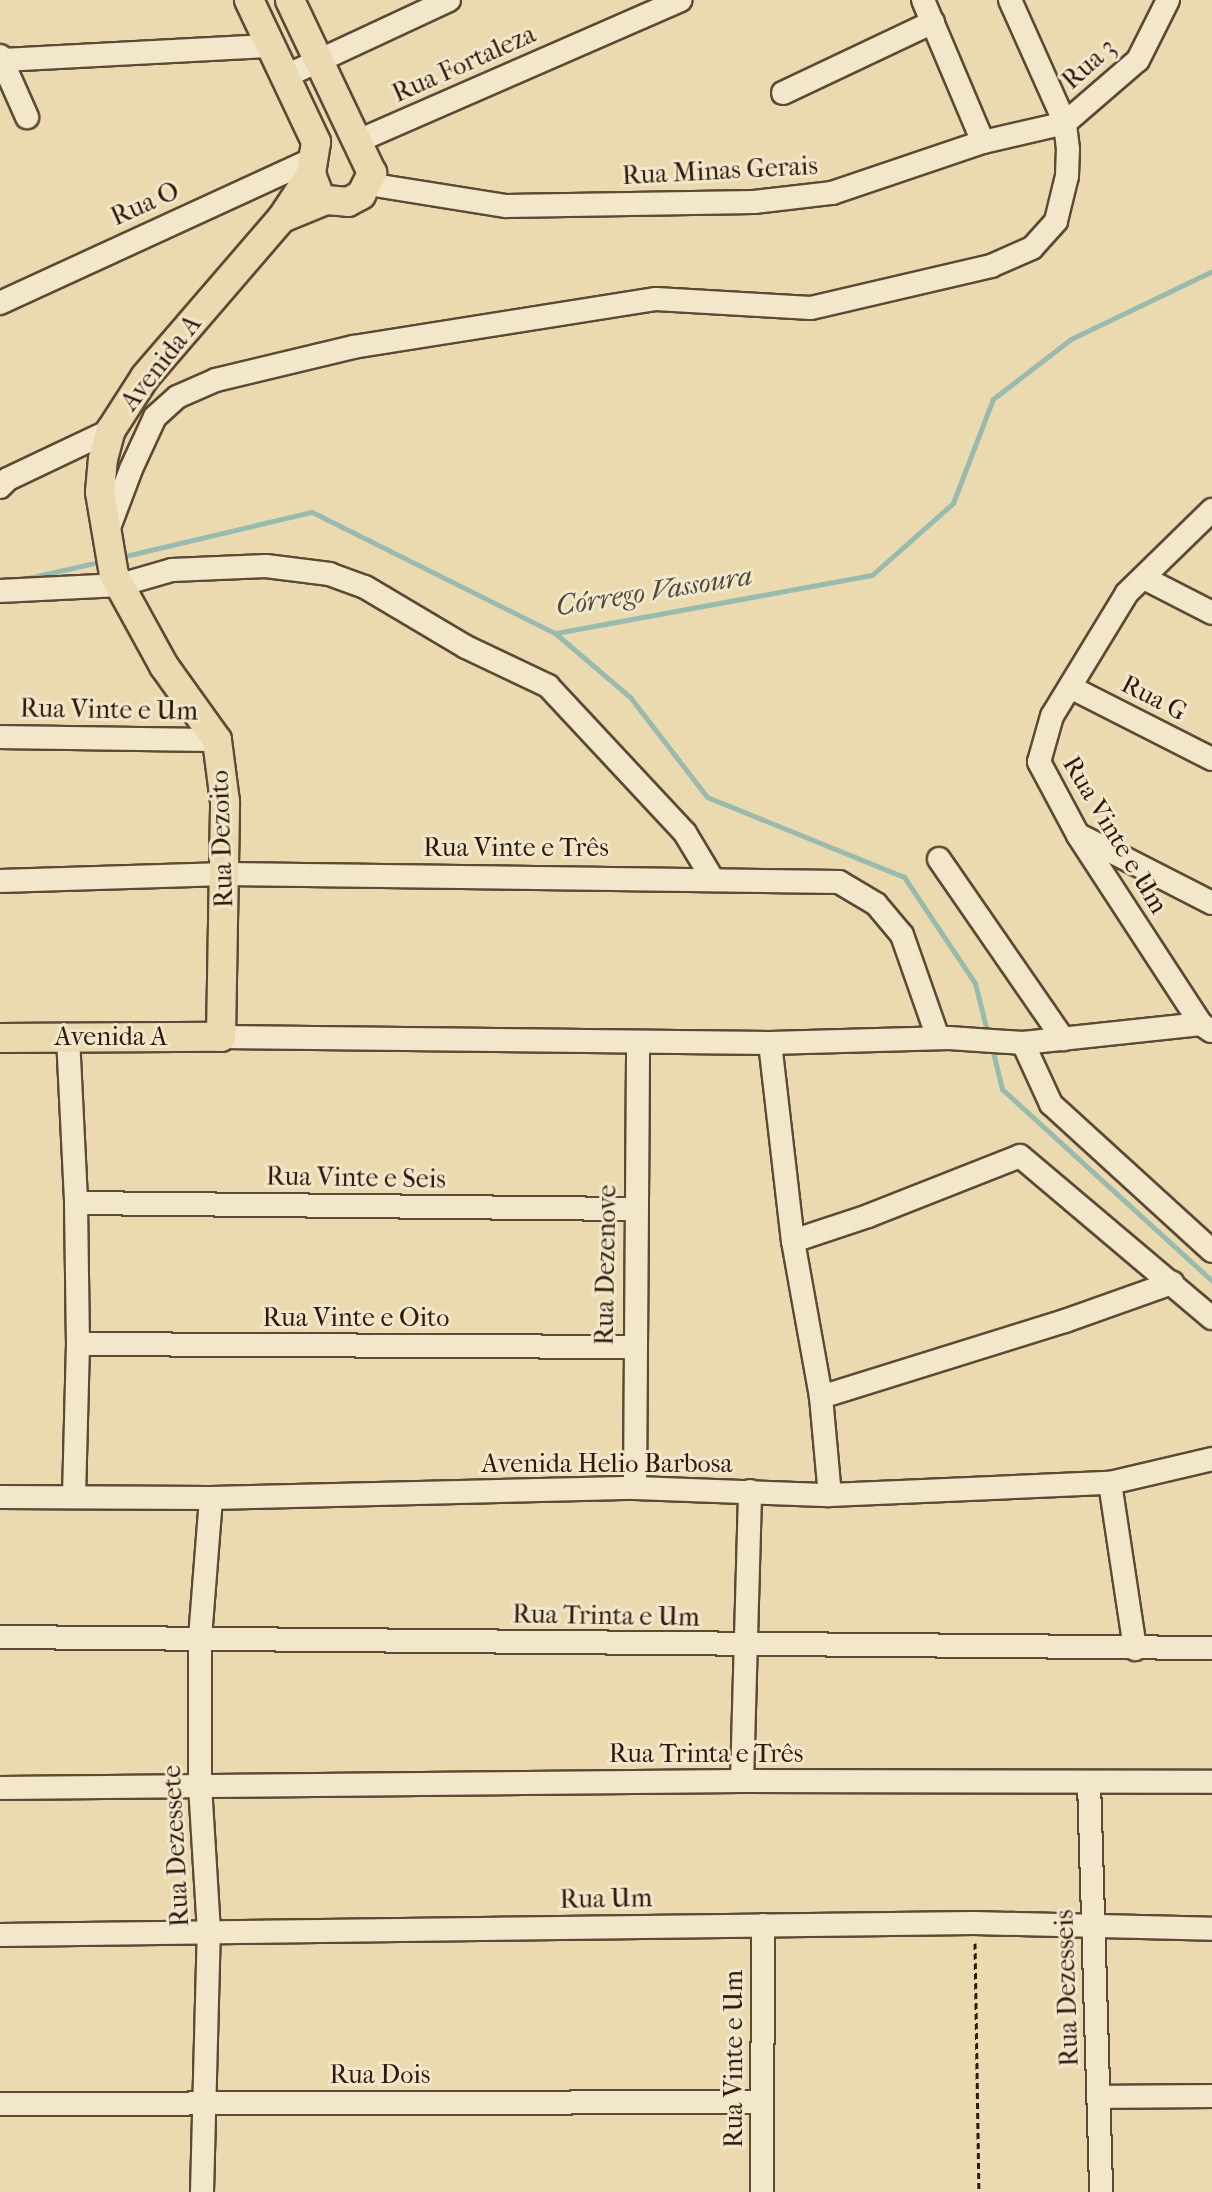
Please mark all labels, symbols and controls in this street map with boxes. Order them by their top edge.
street label: Rua Fortaleza [388,19,540,109]
street label: Rua 3 [1056,32,1122,96]
street label: Rua Minas Gerais [621,150,819,192]
street label: Rua O [106,175,184,233]
street label: Avenida A [114,309,208,417]
water label: Córrego Vassoura [554,559,754,623]
street label: Rua G [1116,668,1192,728]
street label: Rua Vinte e Um [20,693,198,727]
street label: Rua Vinte e Um [1056,751,1174,919]
street label: Rua Dezoito [204,770,240,908]
street label: Rua Vinte e Três [423,832,609,864]
street label: Avenida A [55,1021,167,1053]
street label: Rua Vinte e Seis [266,1161,446,1195]
street label: Rua Dezenove [589,1184,623,1346]
street label: Rua Vinte e Oito [263,1302,449,1334]
street label: Avenida Helio Barbosa [482,1448,732,1480]
street label: Rua Trinta e Um [512,1599,700,1633]
street label: Rua Trinta e Três [609,1738,803,1770]
street label: Rua Dezessete [156,1764,196,1928]
street label: Rua Um [559,1883,653,1915]
street label: Rua Dezesseis [1049,1909,1085,2067]
street label: Rua Vinte e Um [718,1970,750,2148]
street label: Rua Dois [330,2059,430,2091]

